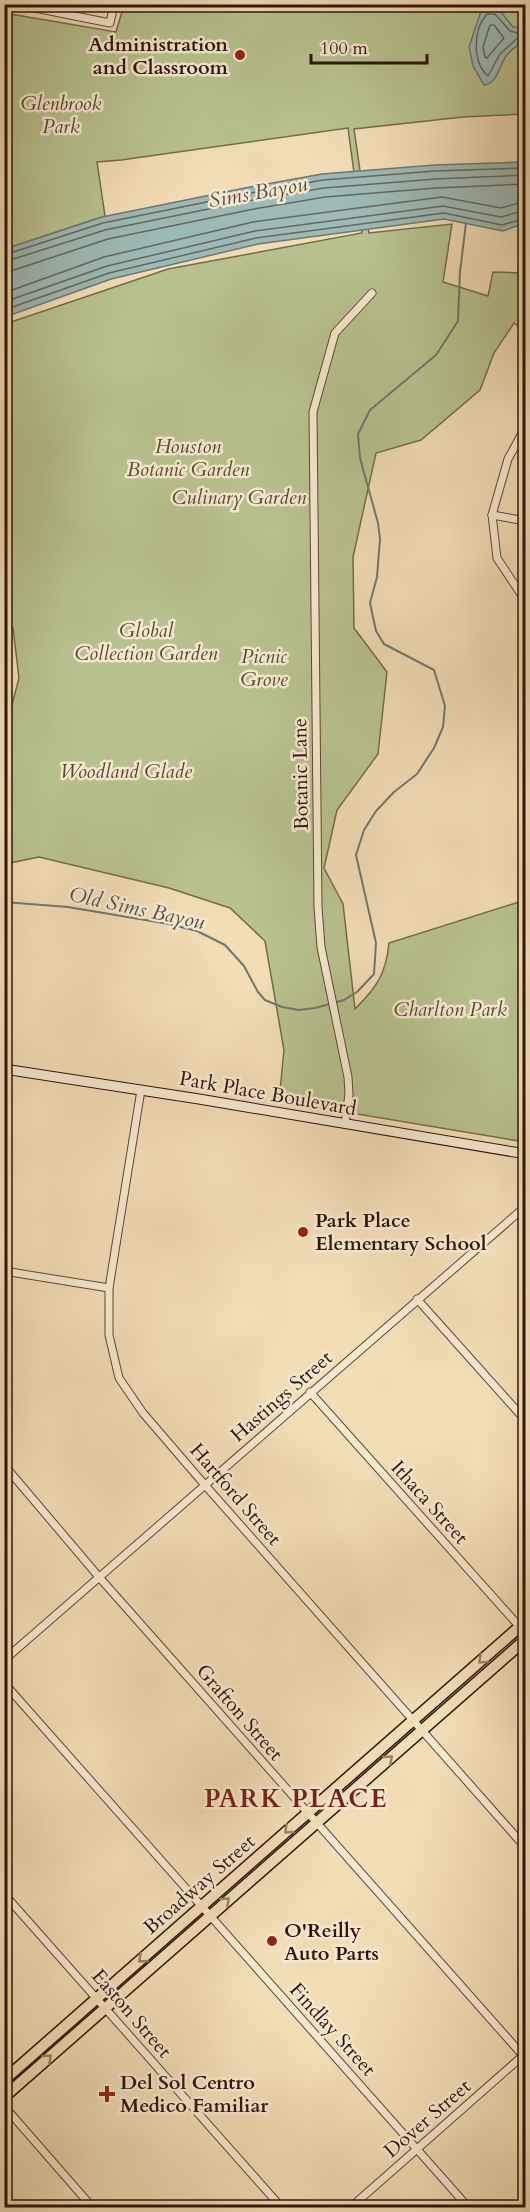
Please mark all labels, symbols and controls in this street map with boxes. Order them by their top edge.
scale bar [311,27,426,65]
place label: Administration and Classroom [88,31,229,81]
text: 100 m [320,36,368,61]
marker: Administration and Classroom [233,48,247,62]
park label: Glenbrook Park [20,90,102,140]
water label: Sims Bayou [206,170,310,215]
park label: Houston Botanic Garden [127,433,250,483]
park label: Culinary Garden [172,484,307,511]
park label: Global Collection Garden [75,617,218,667]
park label: Picnic Grove [240,643,288,693]
street label: Botanic Lane [286,718,315,830]
park label: Woodland Glade [60,758,192,785]
water label: Old Sims Bayou [66,880,208,937]
park label: Charlton Park [393,996,507,1023]
street label: Park Place Boulevard [177,1065,359,1122]
place label: Park Place Elementary School [315,1207,487,1257]
marker: Park Place Elementary School [296,1225,310,1239]
street label: Hastings Street [225,1344,339,1448]
street label: Hartford Street [184,1437,288,1552]
street label: Ithaca Street [385,1455,475,1551]
one-way arrow [478,1653,489,1664]
street label: Grafton Street [190,1658,290,1767]
one-way arrow [382,1756,393,1767]
district label: PARK PLACE [204,1781,388,1816]
one-way arrow [284,1823,295,1834]
street label: Broadway Street [138,1828,261,1940]
one-way arrow [219,1897,230,1908]
place label: O'Reilly Auto Parts [284,1917,379,1967]
marker: O'Reilly Auto Parts [265,1934,279,1948]
one-way arrow [137,1951,148,1962]
street label: Easton Street [85,1963,178,2064]
street label: Findlay Street [284,1977,382,2082]
one-way arrow [41,2054,52,2065]
place label: Del Sol Centro Medico Familiar [120,2069,269,2119]
street label: Dover Street [378,2073,477,2164]
marker: Del Sol Centro Medico Familiar [98,2085,116,2103]

